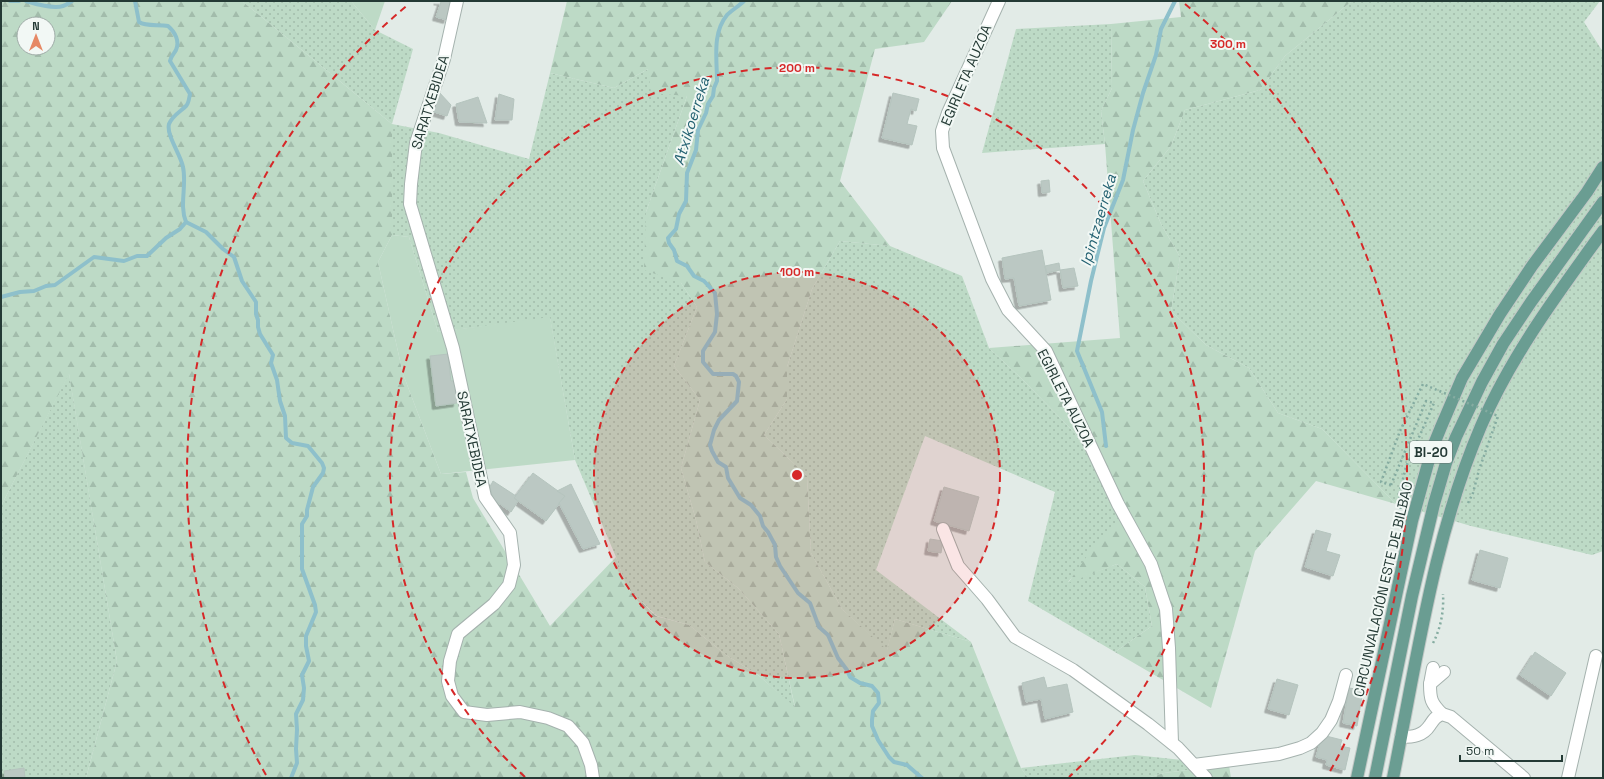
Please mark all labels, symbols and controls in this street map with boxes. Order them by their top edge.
north arrow [16,16,56,56]
text: N [32,19,40,33]
street label: EGIRLETA AUZOA [937,22,995,128]
text: 300 m [1210,36,1246,52]
street label: SARATXEBIDEA [407,53,453,151]
text: 200 m [779,60,815,76]
water label: Atxikoerreka [669,74,713,167]
water label: Ipintzaerreka [1076,172,1120,268]
text: 100 m [780,264,814,280]
street label: EGIRLETA AUZOA [1033,346,1099,450]
street label: SARATXEBIDEA [453,389,491,489]
road number: BI-20 [1410,441,1452,463]
centre of rings [790,468,804,482]
street label: CIRCUNVALACIÓN ESTE DE BILBAO [1349,479,1417,699]
scale bar [1460,737,1562,763]
text: 50 m [1466,743,1494,759]

